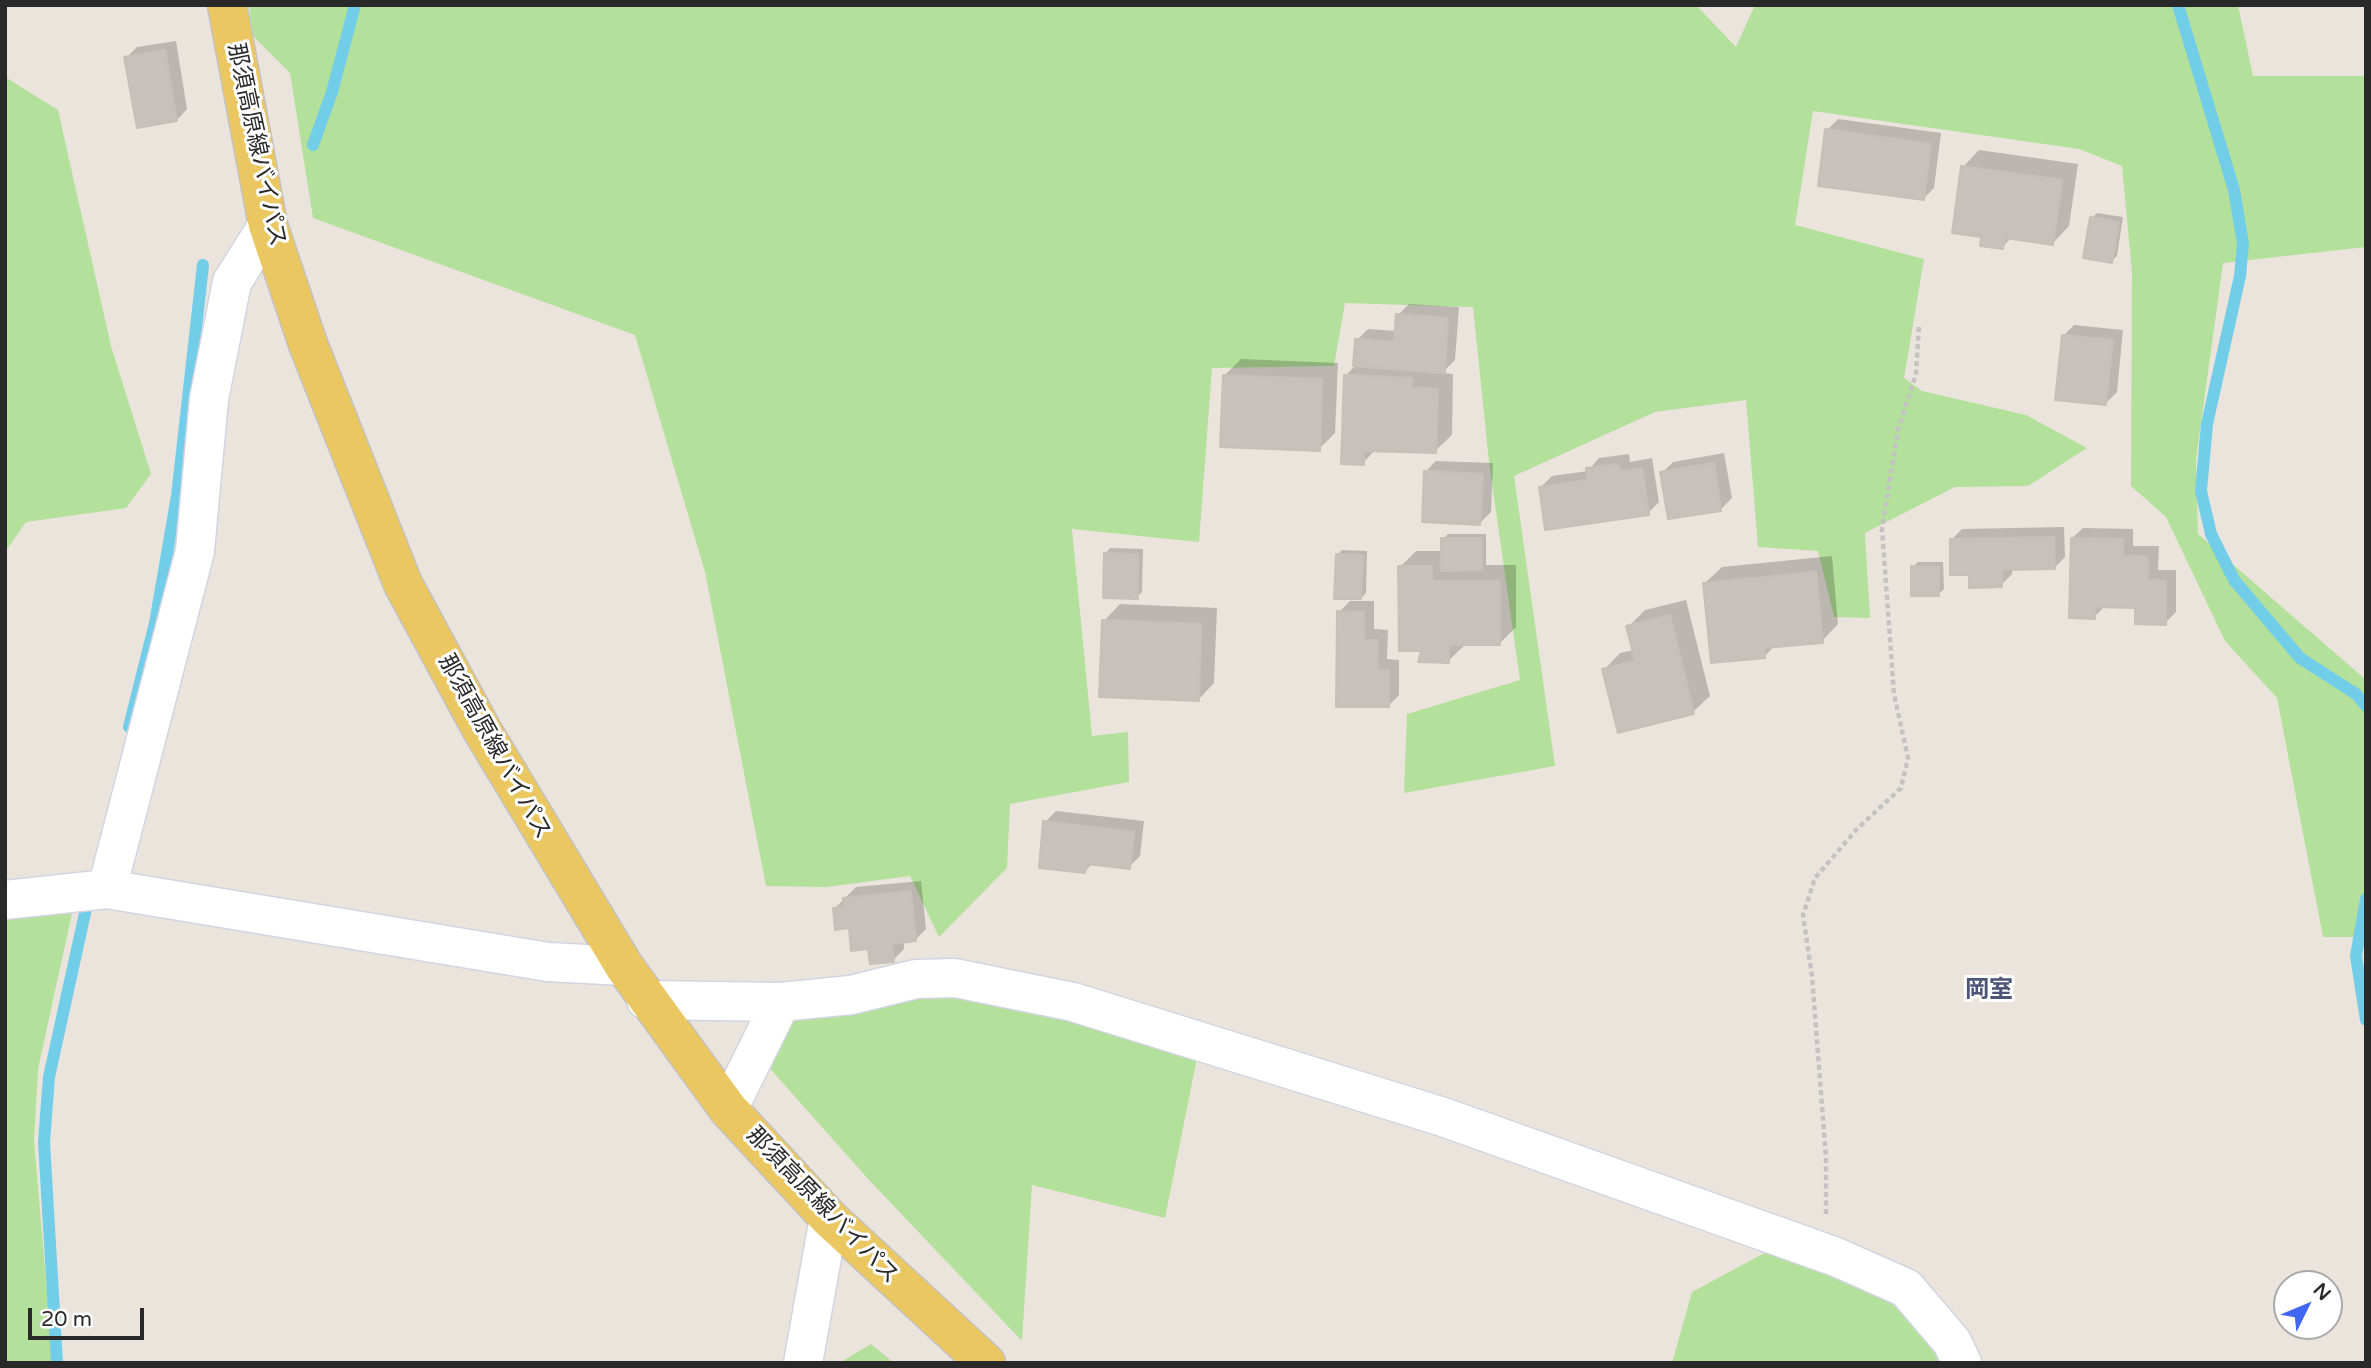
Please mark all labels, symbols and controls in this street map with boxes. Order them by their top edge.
street label: 那須高原線バイパス [221,41,291,249]
street label: 那須高原線バイパス [432,650,556,844]
district label: 岡室 [1965,977,2013,1005]
street label: 那須高原線バイパス [740,1122,904,1290]
north arrow [2273,1270,2343,1340]
text: N [2309,1279,2335,1305]
scale bar [32,1294,147,1338]
text: 20 m [41,1307,92,1332]

